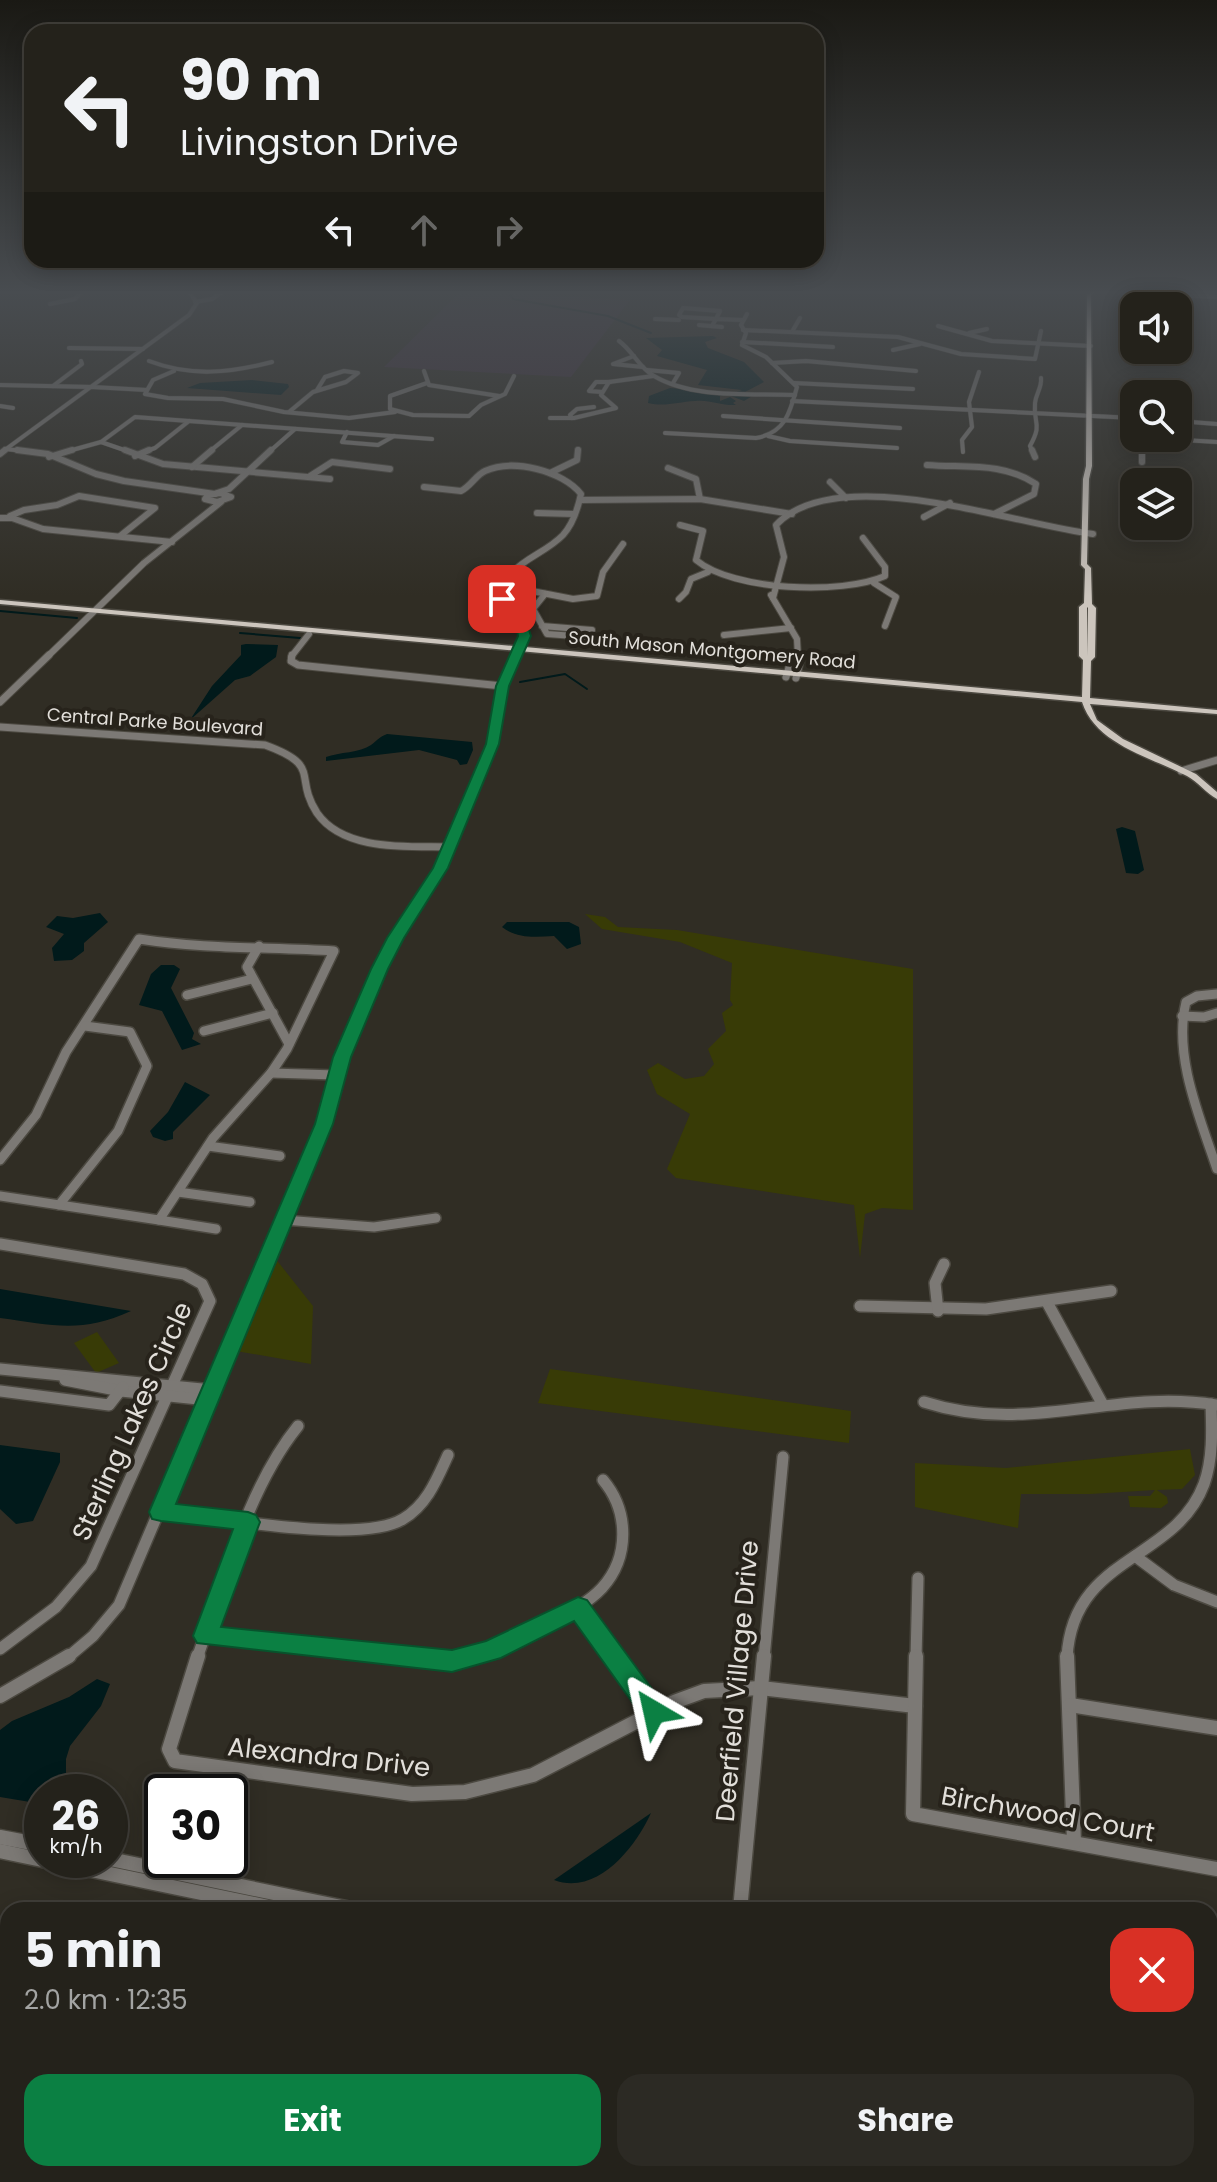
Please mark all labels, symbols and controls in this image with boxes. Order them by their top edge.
text: 90 m [180,41,322,120]
icon: left [48,56,152,160]
text: Livingston Drive [180,117,459,168]
icon: left [318,208,362,252]
icon: ahead [402,208,446,252]
icon: right [486,208,530,252]
map controls [1120,292,1192,540]
button: sound [1120,292,1192,364]
button: search [1120,380,1192,452]
button: layers [1120,468,1192,540]
pin [468,565,536,633]
icon: arrive [480,577,524,621]
street label: South Mason Montgomery Road [567,624,857,675]
street label: Central Parke Boulevard [46,701,264,742]
street label: Sterling Lakes Circle [63,1296,201,1546]
street label: Deerfield Village Drive [707,1539,767,1823]
position arrow [612,1670,696,1754]
street label: Alexandra Drive [226,1728,432,1786]
speed limit sign: 30 [144,1774,248,1878]
street label: Birchwood Court [938,1778,1158,1850]
text: 26 [52,1788,100,1844]
text: km/h [49,1832,103,1860]
text: 5 min [24,1917,163,1984]
button: close [1110,1928,1194,2012]
text: 2.0 km · 12:35 [24,1982,188,2018]
button: Exit [24,2074,601,2166]
button: Share [617,2074,1194,2166]

